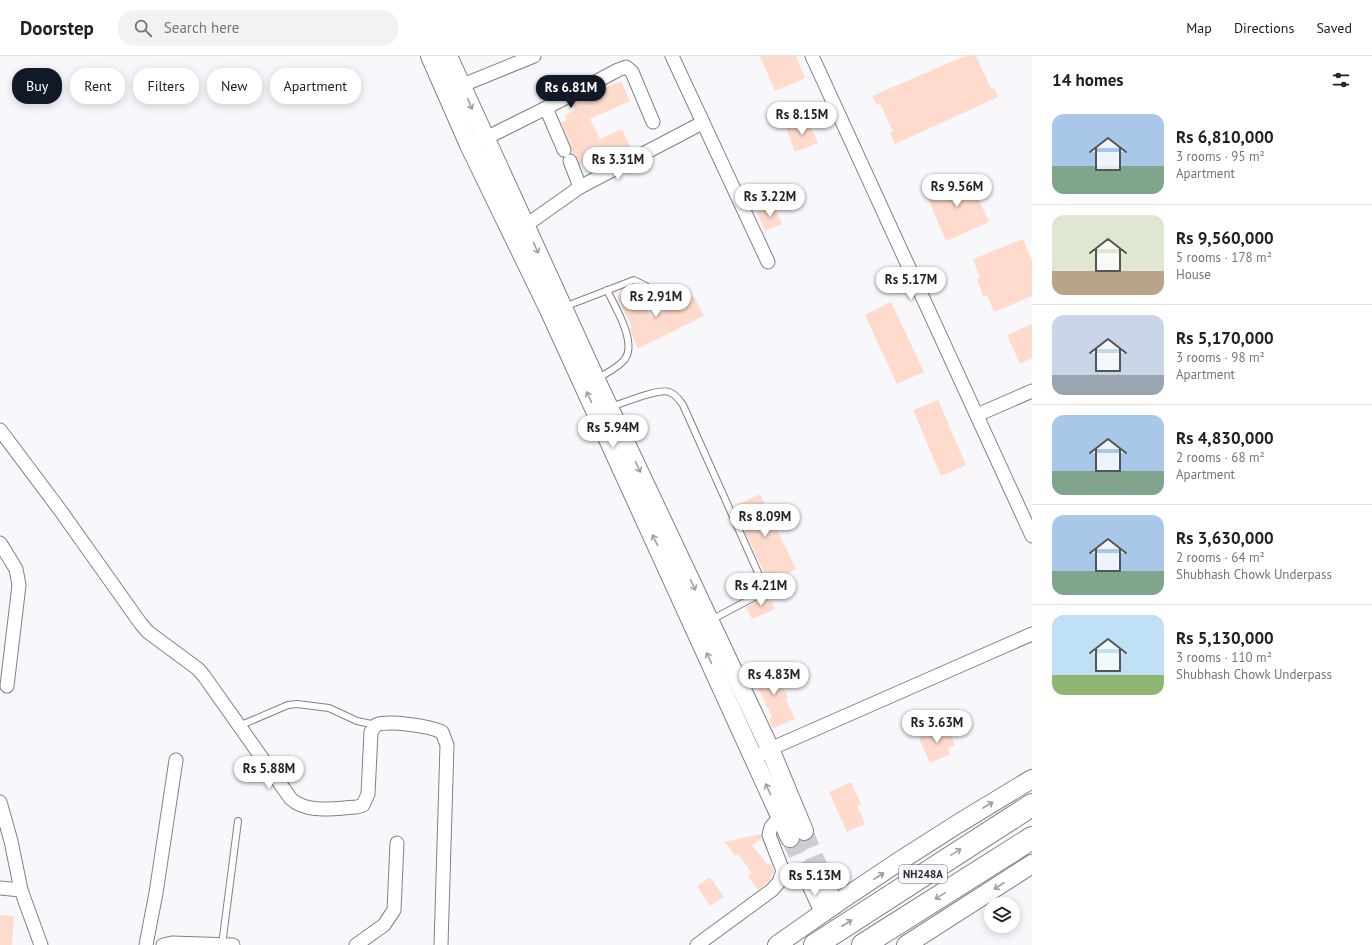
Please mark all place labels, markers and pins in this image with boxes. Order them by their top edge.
pin: Rs 6.81M [530,75,612,109]
pin: Rs 8.15M [761,102,843,136]
pin: Rs 3.31M [577,147,659,181]
pin: Rs 9.56M [916,174,998,208]
pin: Rs 3.22M [729,184,811,218]
pin: Rs 5.17M [870,267,952,301]
pin: Rs 2.91M [615,284,697,318]
pin: Rs 5.94M [572,415,654,449]
pin: Rs 8.09M [724,504,806,538]
pin: Rs 4.21M [720,573,802,607]
pin: Rs 4.83M [733,662,815,696]
pin: Rs 3.63M [896,710,978,744]
pin: Rs 5.88M [228,756,310,790]
pin: Rs 5.13M [774,863,856,897]

